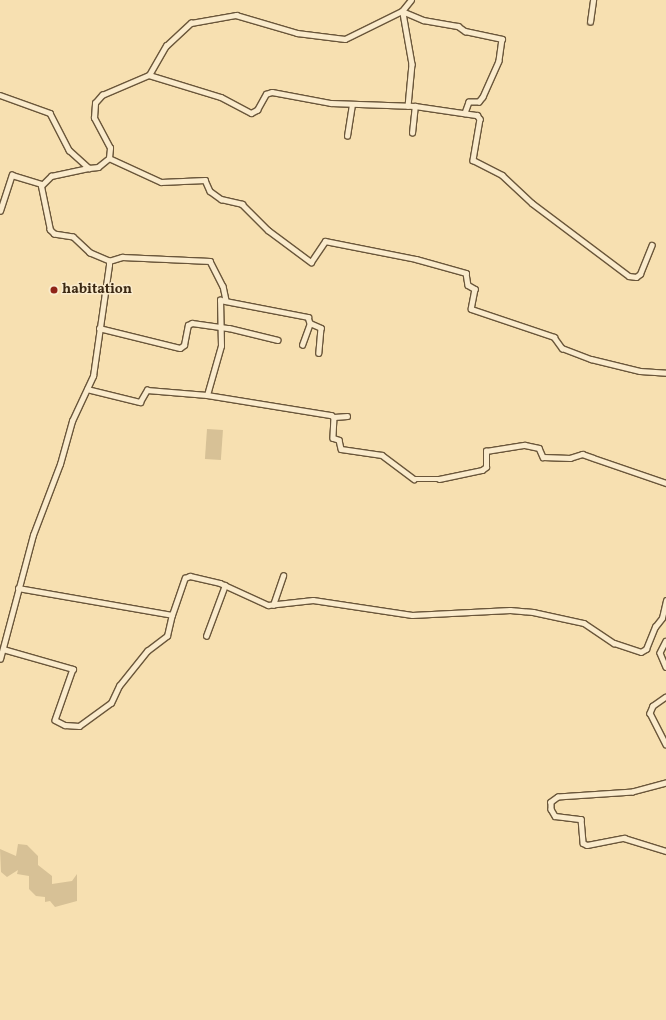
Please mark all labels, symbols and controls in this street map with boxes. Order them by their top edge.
place label: habitation [62,282,132,298]
marker: habitation [49,285,59,295]

